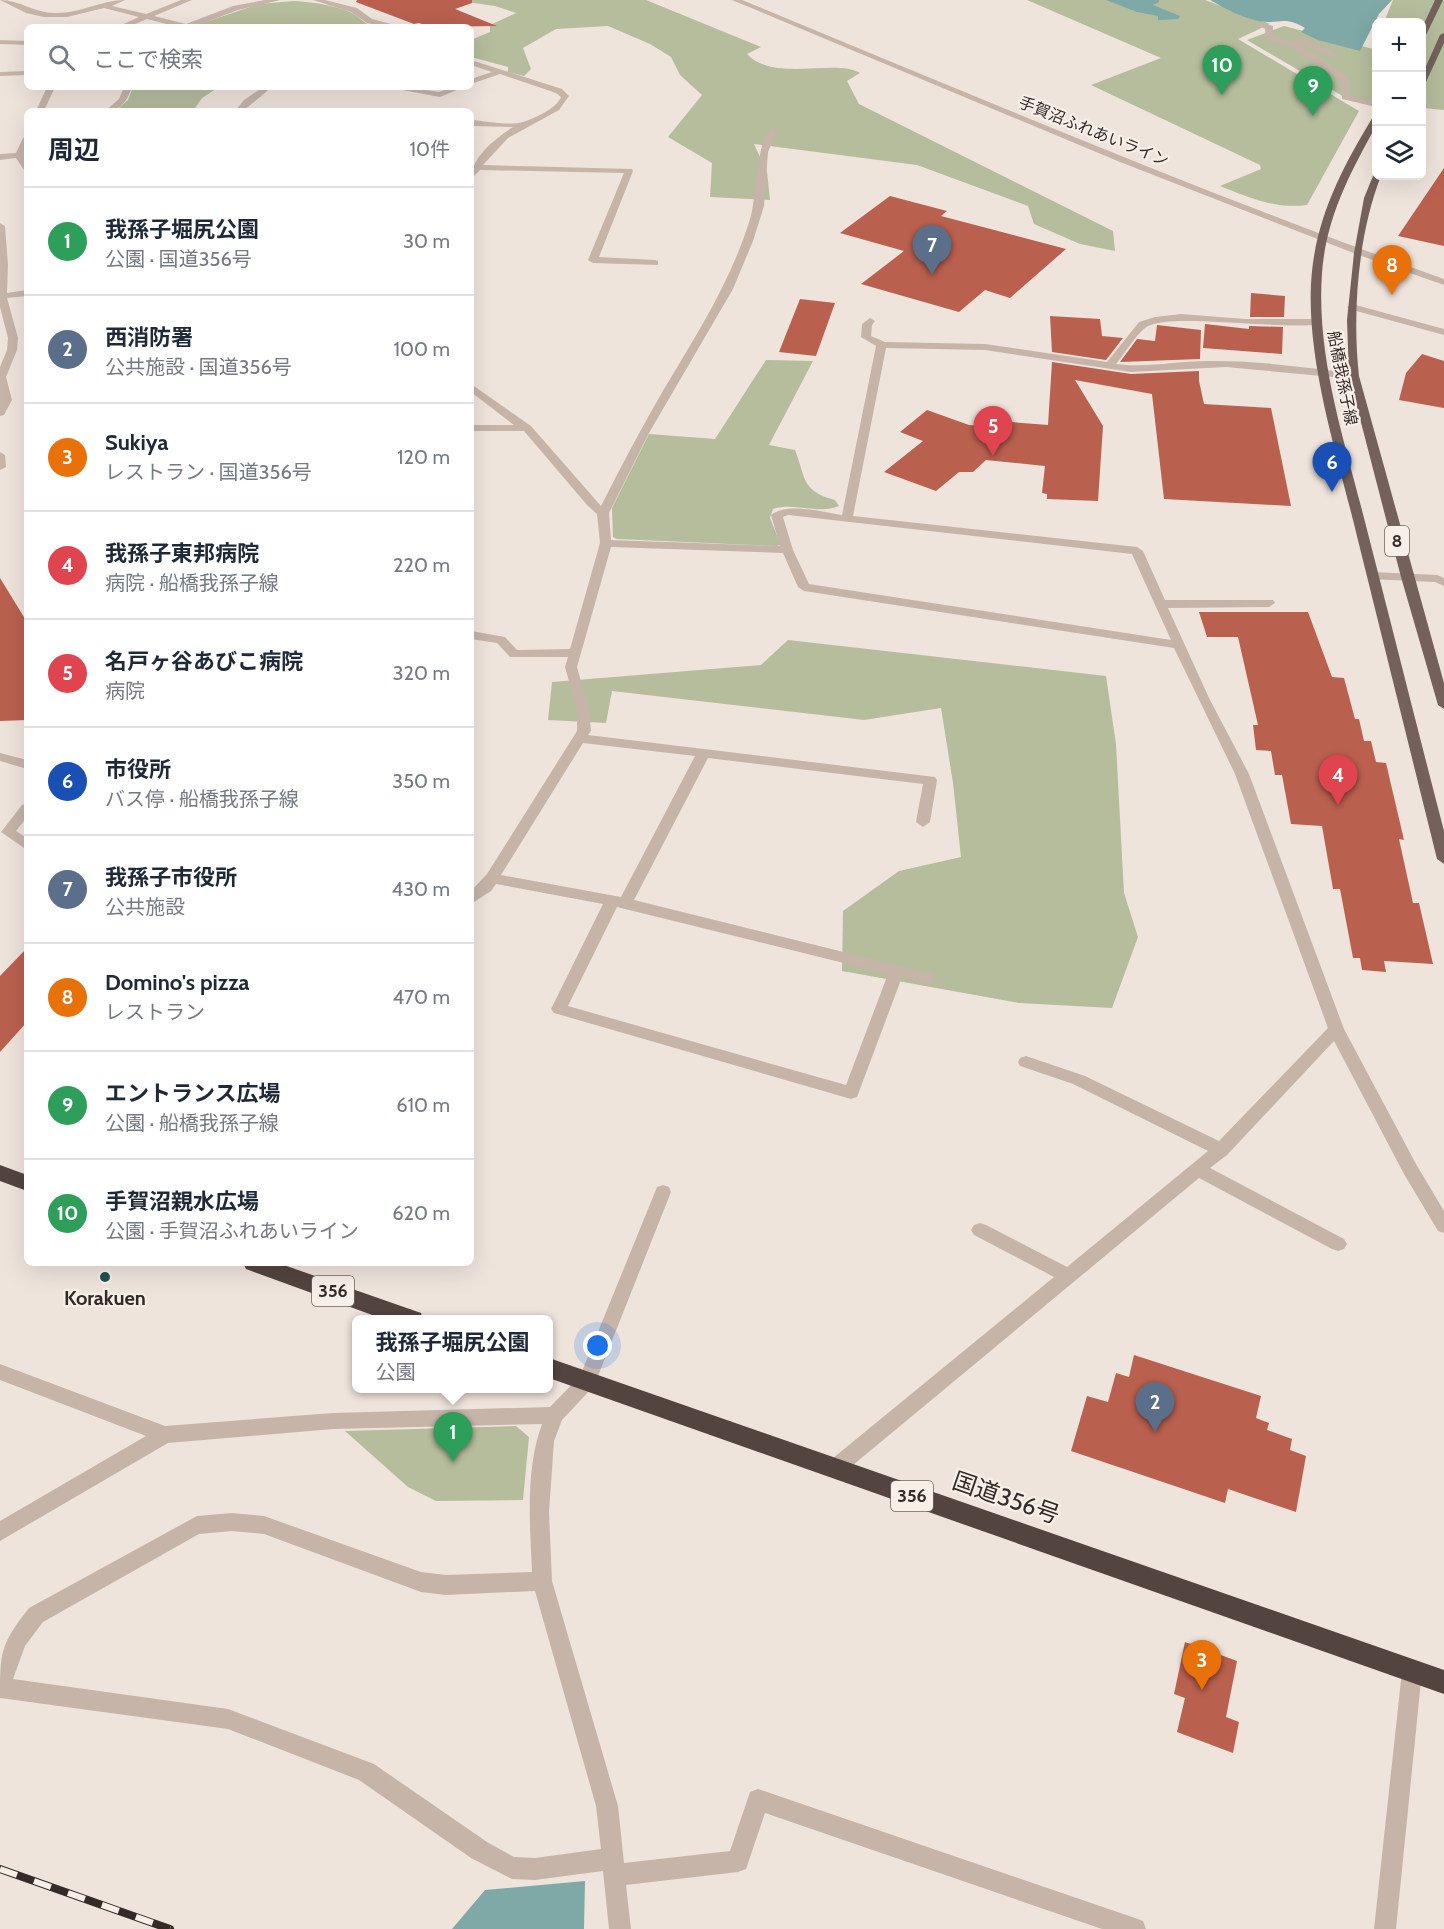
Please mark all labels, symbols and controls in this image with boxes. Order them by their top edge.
map controls [1372,18,1426,180]
button: + [1372,18,1426,72]
search box [24,24,474,90]
icon: search [45,41,78,74]
text: ここで検索 [93,46,203,73]
pin: 10 [1202,46,1242,95]
pin: 9 [1294,66,1332,116]
button: − [1372,72,1426,126]
street label: 手賀沼ふれあいライン [1016,93,1172,170]
button: layers [1372,126,1426,180]
text: 周辺 [48,134,100,166]
text: 10件 [410,137,450,161]
text: 我孫子堀尻公園 [105,216,259,243]
pin: 7 [912,226,952,275]
text: 1 [64,229,71,253]
text: 30 m [403,229,450,253]
pin: 8 [1372,246,1412,295]
text: 公園 · 国道356号 [105,247,252,271]
text: 西消防署 [105,324,193,351]
street label: 船橋我孫子線 [1324,329,1361,427]
text: 2 [62,337,73,361]
text: 100 m [394,337,450,361]
text: 公共施設 · 国道356号 [105,355,292,379]
pin: 5 [974,406,1012,456]
text: Sukiya [105,429,168,456]
pin: 6 [1312,442,1352,492]
text: 3 [62,445,73,469]
text: 120 m [397,445,450,469]
text: レストラン · 国道356号 [105,460,312,484]
road number: 8 [1385,526,1409,556]
text: 我孫子東邦病院 [105,540,259,567]
text: 4 [61,553,74,577]
text: 220 m [393,553,450,577]
text: 病院 · 船橋我孫子線 [105,571,279,595]
text: 名戸ヶ谷あびこ病院 [105,648,303,675]
text: 5 [62,661,73,685]
text: 320 m [393,661,450,685]
text: 病院 [105,679,145,703]
text: 市役所 [105,756,171,783]
pin: 4 [1318,756,1358,805]
text: 6 [62,769,73,793]
text: 350 m [392,769,450,793]
text: バス停 · 船橋我孫子線 [105,787,299,811]
text: 我孫子市役所 [105,864,237,891]
text: 7 [62,877,73,901]
text: 430 m [392,877,450,901]
text: 公共施設 [105,895,185,919]
text: Domino's pizza [105,969,250,996]
text: 8 [61,985,74,1009]
text: 470 m [393,985,450,1009]
text: レストラン [105,1000,205,1024]
text: エントランス広場 [105,1080,281,1107]
text: 9 [62,1093,73,1117]
text: 610 m [396,1093,450,1117]
text: 公園 · 船橋我孫子線 [105,1111,279,1135]
text: 手賀沼親水広場 [105,1188,259,1215]
text: 10 [57,1201,78,1225]
text: 620 m [392,1201,450,1225]
text: 公園 · 手賀沼ふれあいライン [105,1219,359,1243]
marker: Korakuen [98,1270,112,1284]
road number: 356 [312,1276,354,1306]
place label: Korakuen [64,1286,146,1310]
popup [352,1315,553,1393]
text: 我孫子堀尻公園 [375,1329,530,1356]
your location [583,1331,612,1360]
text: 公園 [375,1360,415,1384]
pin: 2 [1136,1382,1174,1432]
pin: 1 [434,1412,472,1462]
street label: 国道356号 [949,1466,1064,1529]
road number: 356 [891,1481,933,1511]
pin: 3 [1182,1640,1222,1690]

